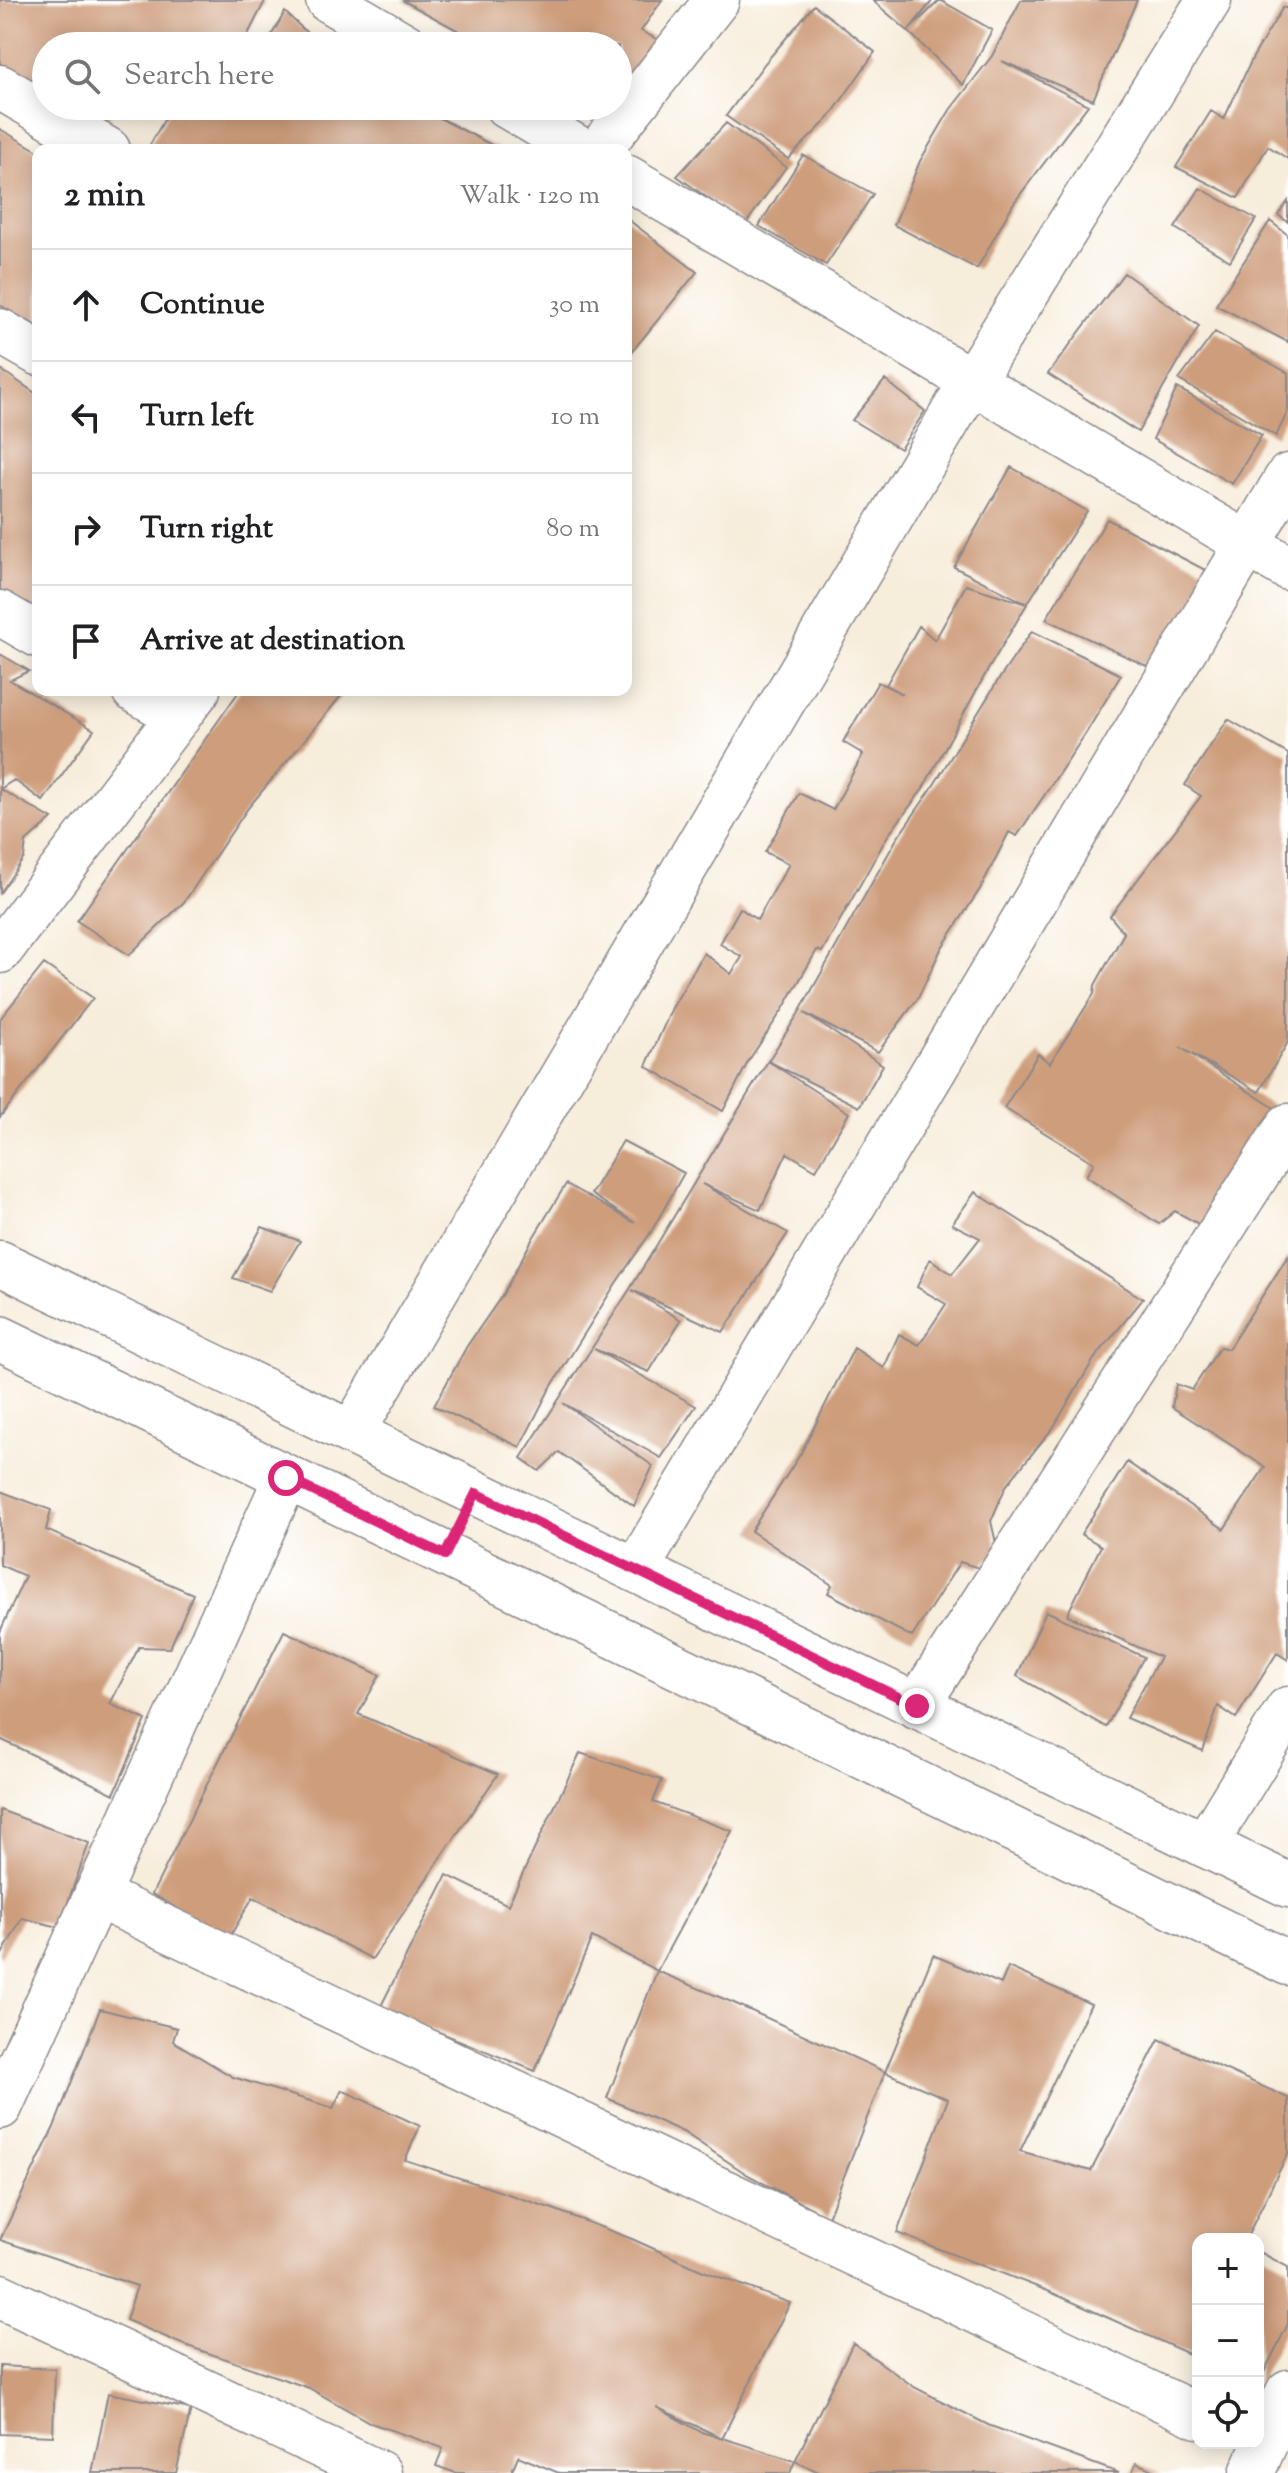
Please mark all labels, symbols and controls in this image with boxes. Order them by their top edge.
search box [32,32,632,120]
icon: search [60,54,104,98]
text: Search here [124,55,274,98]
text: 2 min [64,172,145,221]
text: Walk · 120 m [460,178,600,215]
icon: ahead [64,283,108,327]
text: Continue [140,284,265,327]
text: 30 m [549,287,600,324]
icon: left [64,395,108,439]
text: Turn left [140,396,254,439]
text: 10 m [551,399,600,436]
icon: right [64,507,108,551]
text: Turn right [140,508,273,551]
text: 80 m [546,511,600,548]
icon: arrive [64,619,108,663]
text: Arrive at destination [140,620,405,663]
route start [268,1460,304,1496]
route end [899,1688,935,1724]
map controls [1192,2233,1264,2449]
button: + [1192,2233,1264,2305]
button: − [1192,2305,1264,2377]
button: locate [1192,2377,1264,2449]

